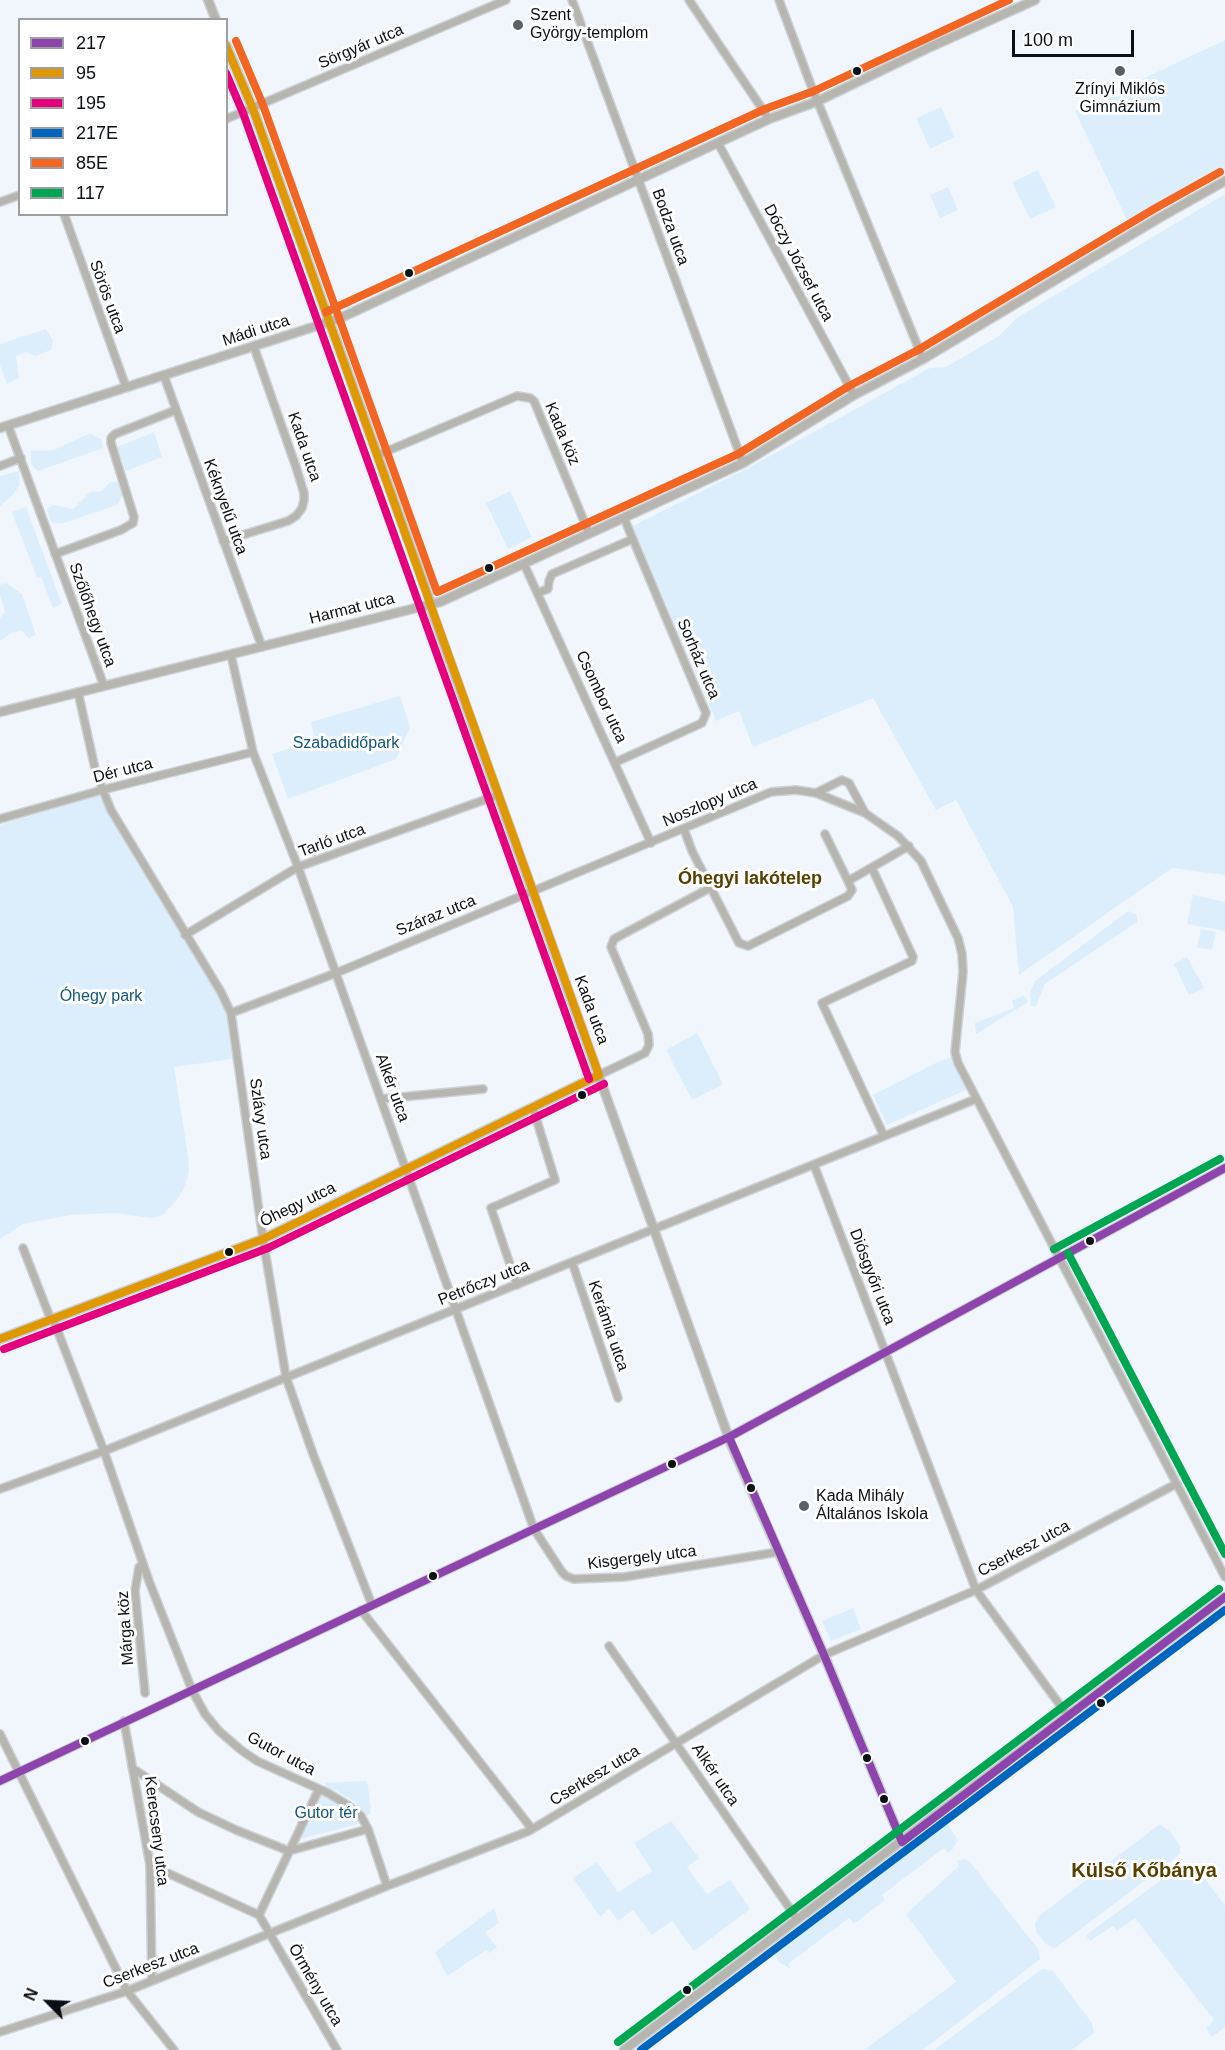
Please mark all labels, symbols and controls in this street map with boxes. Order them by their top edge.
place label: Szent György-templom [530,6,648,44]
legend [18,18,228,216]
marker: Szent György-templom [511,18,525,32]
scale bar [1015,18,1136,56]
street label: Sörgyár utca [315,20,407,74]
text: 100 m [1023,30,1073,50]
text: 217 [76,33,106,53]
text: 95 [76,63,96,83]
marker: Zrínyi Miklós Gimnázium [1113,64,1127,78]
unlabelled marker [851,65,863,77]
place label: Zrínyi Miklós Gimnázium [1075,80,1165,118]
text: 195 [76,93,106,113]
text: 217E [76,123,118,143]
text: 85E [76,153,108,173]
text: 117 [76,183,105,203]
street label: Bodza utca [647,186,693,268]
street label: Dóczy József utca [759,201,837,325]
street label: Sörös utca [85,258,129,336]
unlabelled marker [403,267,415,279]
street label: Mádi utca [220,311,292,351]
street label: Kada köz [540,400,584,468]
street label: Kada utca [283,410,325,484]
street label: Kéknyelű utca [199,456,251,558]
street label: Szőlőhegy utca [64,560,120,670]
unlabelled marker [483,562,495,574]
street label: Harmat utca [307,589,397,629]
street label: Sorház utca [672,616,724,702]
street label: Csombor utca [571,648,631,746]
park label: Szabadidőpark [293,734,399,754]
street label: Dér utca [91,754,155,788]
street label: Noszlopy utca [660,775,760,831]
street label: Tarló utca [296,820,368,862]
district label: Óhegyi lakótelep [678,868,822,890]
street label: Száraz utca [393,891,479,941]
street label: Kada utca [570,973,612,1047]
park label: Óhegy park [60,987,142,1007]
street label: Alkér utca [371,1051,413,1125]
street label: Szlávy utca [245,1077,275,1161]
unlabelled marker [576,1089,588,1101]
street label: Óhegy utca [257,1178,339,1232]
street label: Diósgyőri utca [845,1226,899,1328]
unlabelled marker [1084,1235,1096,1247]
unlabelled marker [223,1246,235,1258]
street label: Petrőczy utca [435,1256,533,1310]
street label: Kerámia utca [584,1278,632,1374]
unlabelled marker [666,1458,678,1470]
unlabelled marker [745,1482,757,1494]
place label: Kada Mihály Általános Iskola [816,1487,928,1525]
marker: Kada Mihály Általános Iskola [797,1499,811,1513]
street label: Cserkesz utca [975,1517,1073,1581]
street label: Kisgergely utca [587,1542,697,1574]
unlabelled marker [427,1570,439,1582]
street label: Márga köz [114,1590,138,1666]
unlabelled marker [1095,1697,1107,1709]
street label: Gutor utca [244,1728,318,1780]
unlabelled marker [79,1735,91,1747]
street label: Alkér utca [687,1740,743,1810]
street label: Cserkesz utca [547,1742,643,1810]
unlabelled marker [861,1752,873,1764]
street label: Kerecseny utca [140,1775,172,1887]
unlabelled marker [878,1793,890,1805]
park label: Gutor tér [294,1804,358,1824]
district label: Külső Kőbánya [1071,1859,1217,1883]
street label: Cserkesz utca [100,1939,202,1993]
street label: Örmény utca [284,1941,346,2029]
north arrow [18,1972,78,2032]
unlabelled marker [681,1984,693,1996]
text: N [21,1986,41,2003]

